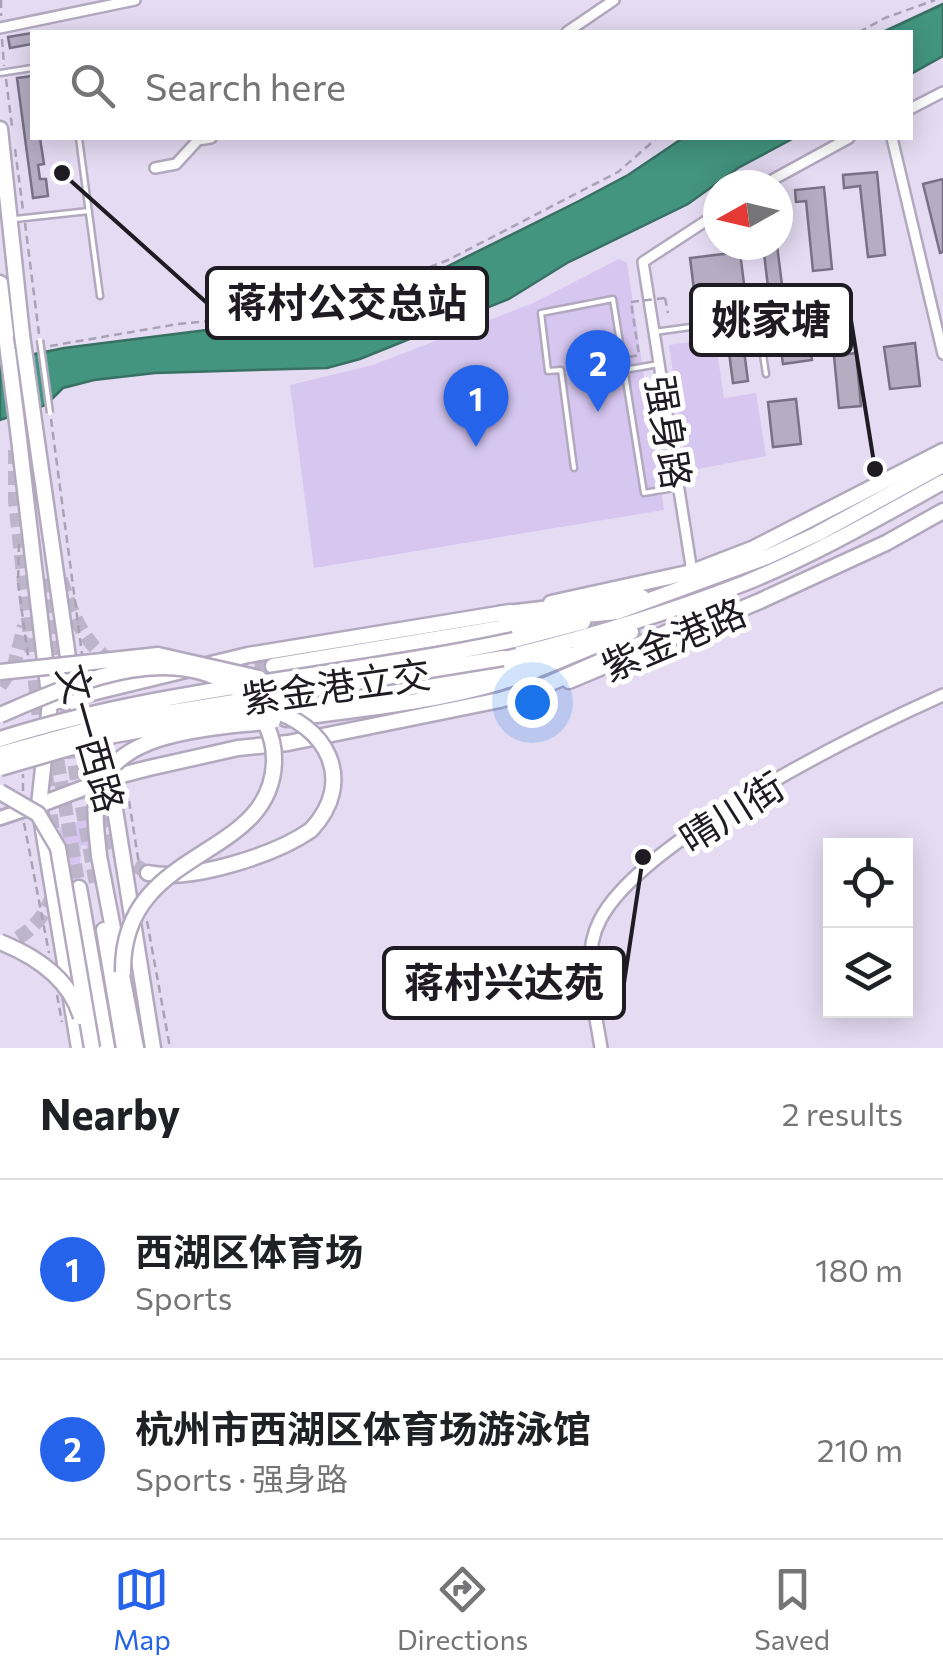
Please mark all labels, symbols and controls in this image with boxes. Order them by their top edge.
search box [30,30,913,140]
icon: search [65,58,120,113]
text: Search here [145,62,346,109]
north arrow [703,170,793,260]
callout: 蒋村公交总站 [207,268,487,338]
text: 蒋村公交总站 [227,276,467,325]
callout: 姚家塘 [691,285,851,355]
text: 姚家塘 [711,293,831,342]
pin: 2 [566,330,630,412]
pin: 1 [444,364,508,447]
street label: 强身路 [638,372,702,492]
street label: 紫金港路 [594,587,752,689]
street label: 紫金港立交 [239,649,433,721]
street label: 文一西路 [48,658,136,818]
your location [507,677,558,728]
street label: 晴川街 [670,761,792,861]
map controls [823,838,913,1018]
button: locate [823,838,913,928]
button: layers [823,928,913,1018]
callout: 蒋村兴达苑 [384,948,624,1018]
text: 蒋村兴达苑 [404,956,604,1005]
text: Nearby [40,1087,180,1139]
text: 2 results [782,1093,903,1133]
text: 西湖区体育场 [135,1227,363,1274]
text: 1 [65,1249,80,1289]
text: 180 m [815,1249,903,1289]
text: Sports [135,1277,232,1317]
text: 杭州市西湖区体育场游泳馆 [135,1404,591,1451]
text: 2 [63,1429,82,1469]
text: 210 m [817,1429,903,1469]
text: Sports · 强身路 [135,1458,348,1498]
tab: Map [113,1562,171,1656]
tab: Directions [397,1562,528,1656]
tab: Saved [754,1562,830,1656]

